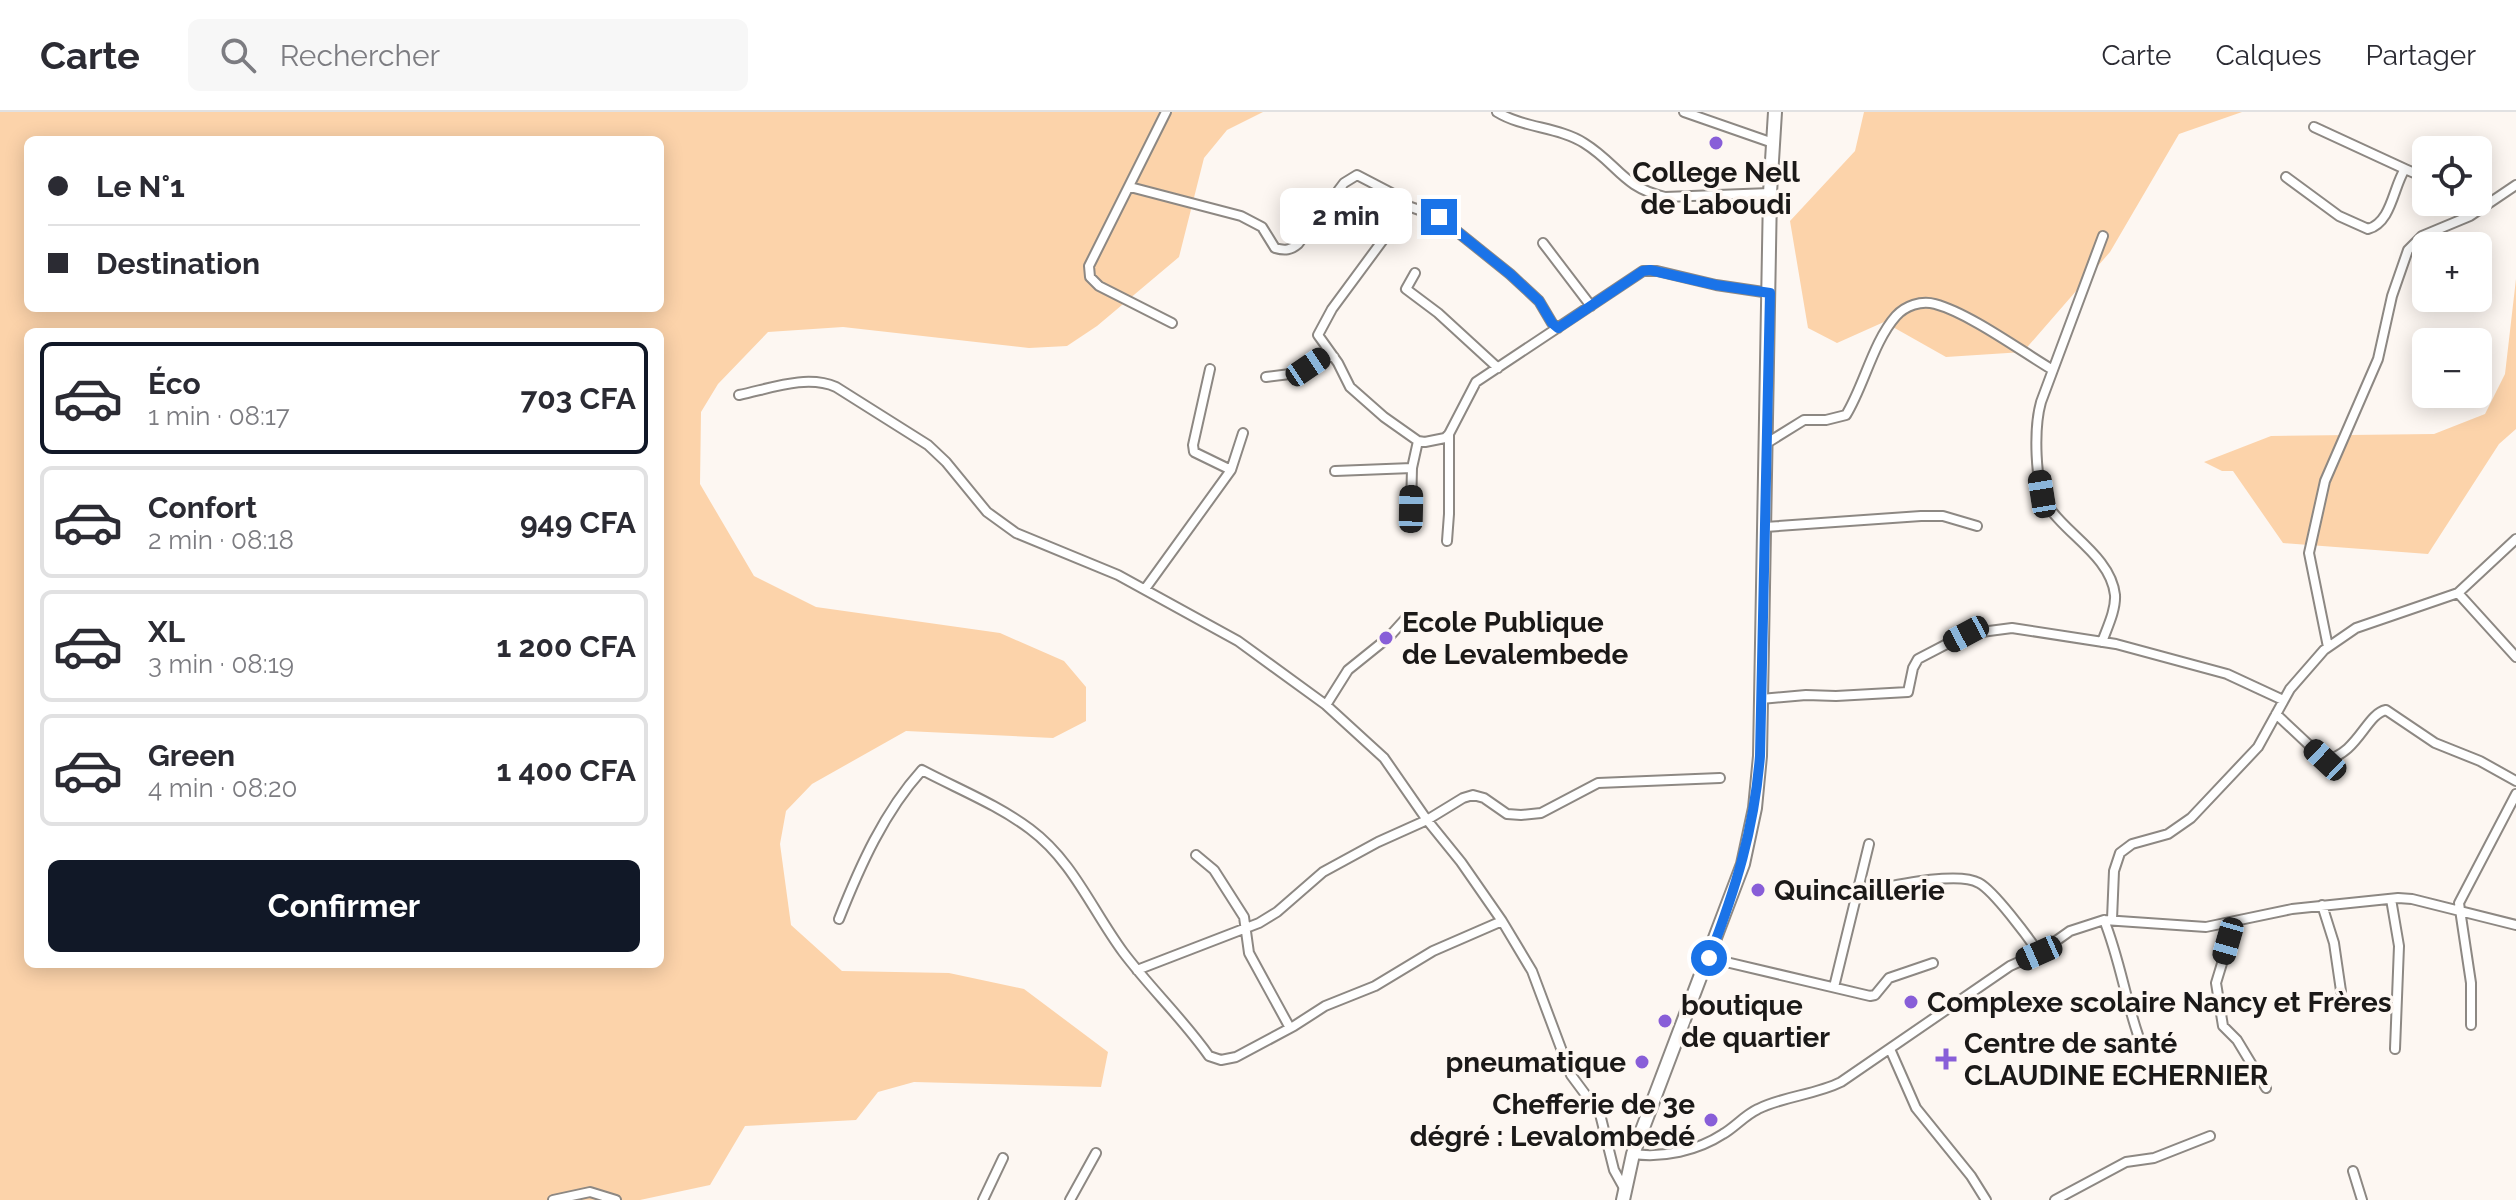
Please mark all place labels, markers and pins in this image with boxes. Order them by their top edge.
marker: College Nell de Laboudi [1707,134,1725,152]
place label: College Nell de Laboudi [1632,156,1800,221]
place label: Ecole Publique de Levalembede [1402,606,1629,671]
marker: Ecole Publique de Levalembede [1377,629,1395,647]
place label: Quincaillerie [1774,874,1945,907]
marker: Quincaillerie [1749,881,1767,899]
place label: Complexe scolaire Nancy et Frères [1927,986,2392,1019]
place label: boutique de quartier [1681,989,1830,1054]
marker: Complexe scolaire Nancy et Frères [1902,993,1920,1011]
marker: boutique de quartier [1656,1012,1674,1030]
place label: Centre de santé CLAUDINE ECHERNIER [1964,1027,2269,1092]
place label: pneumatique [1446,1046,1626,1079]
marker: Centre de santé CLAUDINE ECHERNIER [1935,1048,1957,1070]
marker: pneumatique [1633,1053,1651,1071]
place label: Chefferie de 3e dégré : Levalombedé [1410,1088,1695,1153]
marker: Chefferie de 3e dégré : Levalombedé [1702,1111,1720,1129]

